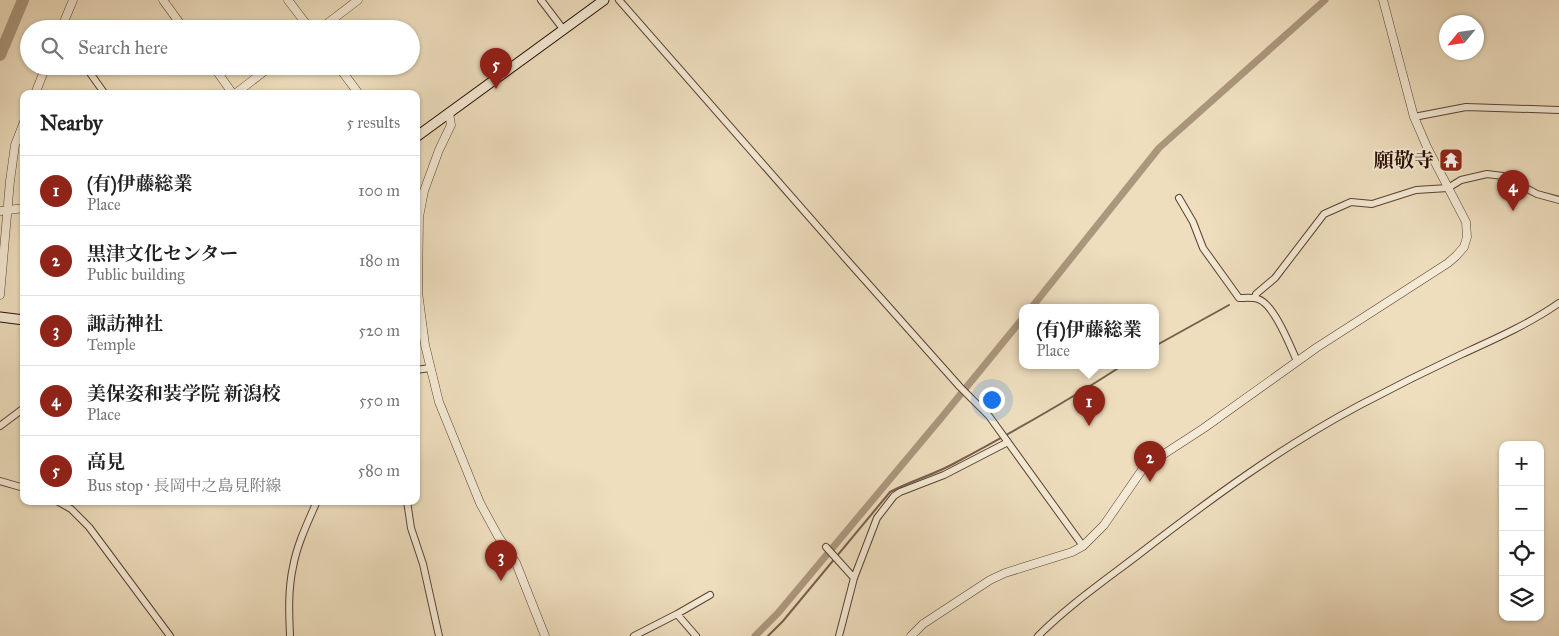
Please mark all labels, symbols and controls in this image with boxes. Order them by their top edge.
north arrow [1439,15,1484,60]
search box [20,20,420,75]
icon: search [38,34,66,62]
text: Search here [78,36,168,59]
pin: 5 [480,48,512,89]
text: Nearby [40,110,103,136]
text: 5 results [346,113,400,132]
temple icon: 願敬寺 [1438,147,1464,173]
place label: 願敬寺 [1374,148,1434,172]
pin: 4 [1497,170,1529,211]
text: (有)伊藤総業 [87,172,193,195]
text: 1 [53,181,59,200]
text: 100 m [358,181,400,200]
text: Place [87,195,121,214]
text: 黒津文化センター [87,242,238,265]
text: 2 [52,251,60,270]
text: 180 m [359,251,400,270]
text: Public building [87,265,185,284]
popup [1019,304,1159,369]
text: 諏訪神社 [87,312,163,335]
text: (有)伊藤総業 [1036,318,1142,341]
text: 3 [53,321,59,340]
text: 520 m [358,321,400,340]
text: Temple [87,335,136,354]
text: Place [1036,341,1070,360]
text: 美保姿和装学院 新潟校 [87,382,281,405]
pin: 1 [1073,385,1105,426]
your location [979,387,1005,413]
text: 4 [52,391,60,410]
text: 550 m [359,391,400,410]
text: Place [87,405,121,424]
pin: 2 [1134,441,1166,482]
map controls [1499,441,1544,621]
button: + [1499,441,1544,486]
text: 高見 [87,450,125,473]
text: 5 [52,461,60,480]
text: 580 m [358,461,400,480]
text: Bus stop · 長岡中之島見附線 [87,476,281,495]
button: − [1499,486,1544,531]
button: locate [1499,531,1544,576]
pin: 3 [485,540,517,581]
button: layers [1499,576,1544,621]

